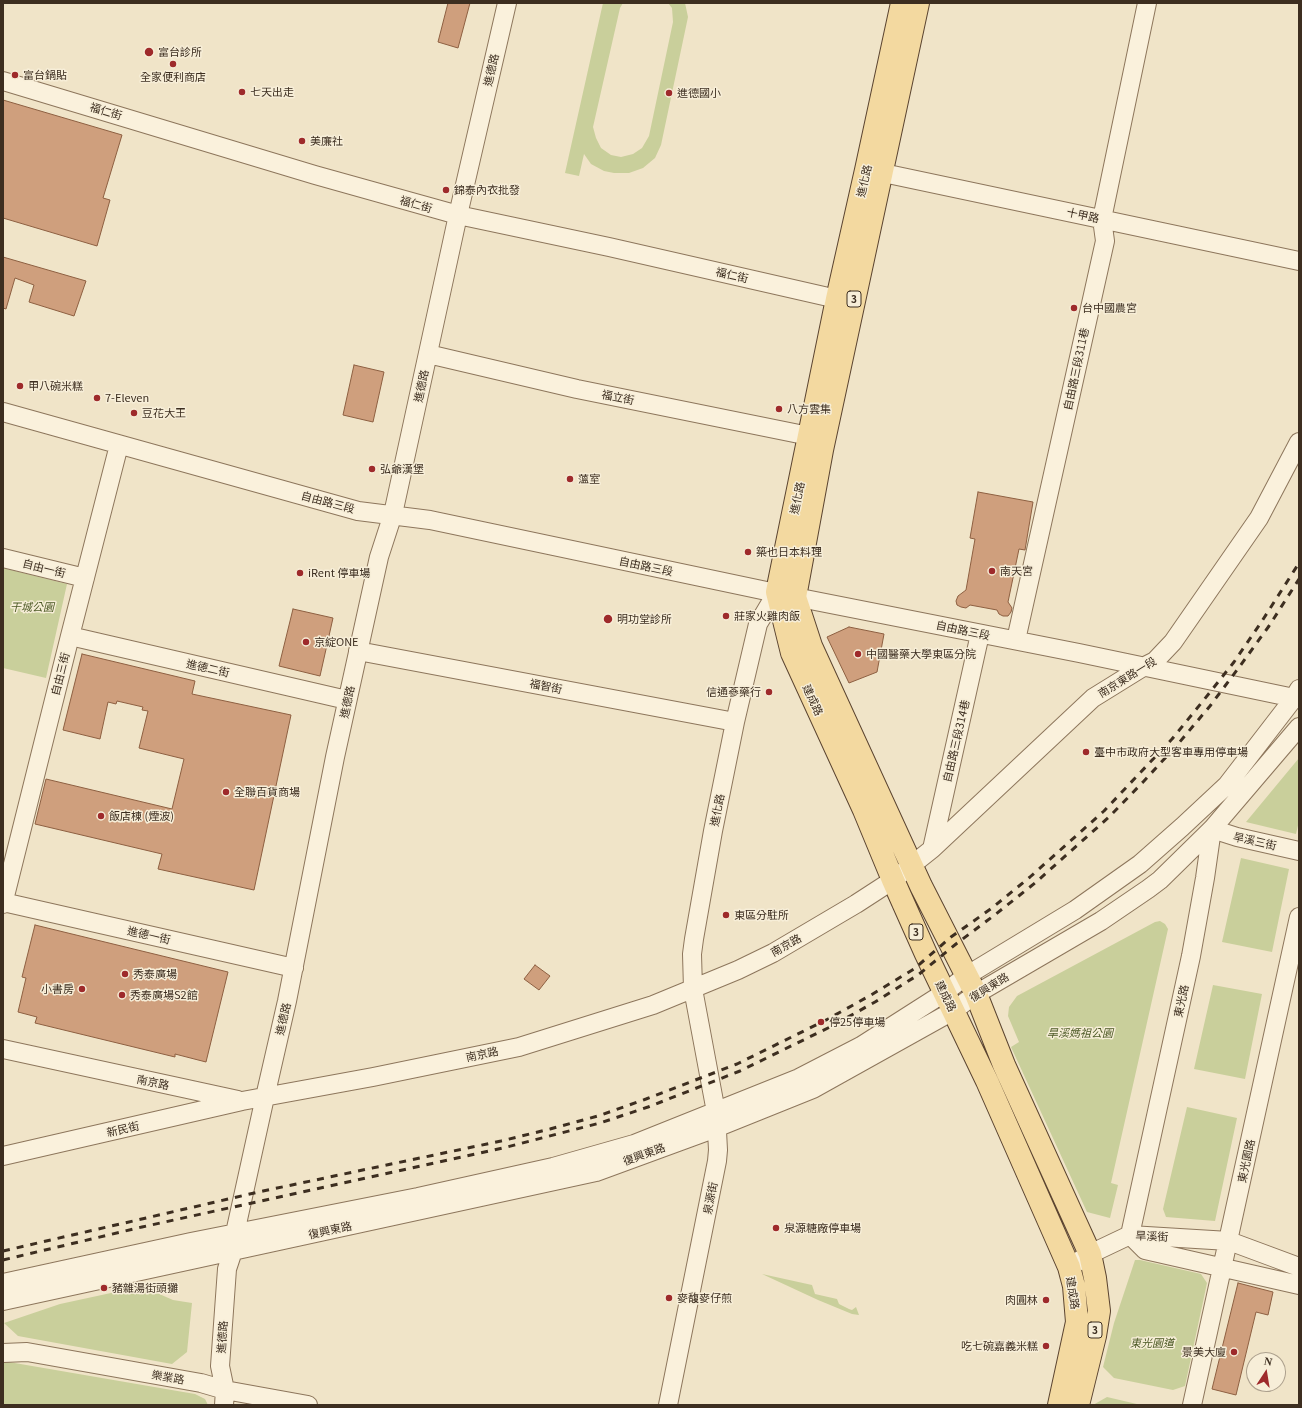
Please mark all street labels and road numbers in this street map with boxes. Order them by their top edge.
street label: 進德路 [481,52,501,88]
street label: 福仁街 [88,100,124,122]
street label: 進化路 [854,163,874,199]
street label: 福仁街 [398,193,434,215]
street label: 十甲路 [1065,205,1101,225]
street label: 福仁街 [714,265,750,285]
road number: 3 [847,291,861,307]
street label: 自由路三段311巷 [1061,326,1091,412]
street label: 進德路 [411,368,431,404]
street label: 福立街 [601,387,635,407]
street label: 進化路 [787,480,807,516]
street label: 自由路三段 [300,489,356,515]
street label: 自由路三段 [618,554,674,578]
street label: 自由一街 [21,556,67,580]
street label: 自由路三段 [935,618,991,642]
street label: 自由三街 [48,651,72,697]
street label: 南京東路一段 [1096,654,1158,700]
street label: 進德二街 [185,657,231,679]
street label: 福智街 [529,676,563,696]
street label: 建成路 [800,682,826,718]
street label: 進德路 [337,684,357,720]
street label: 自由路三段314巷 [940,698,972,784]
street label: 進化路 [707,793,727,827]
street label: 旱溪三街 [1232,830,1278,852]
street label: 進德一街 [126,924,172,946]
road number: 3 [909,924,923,940]
street label: 南京路 [768,931,804,959]
street label: 復興東路 [967,970,1011,1004]
street label: 建成路 [933,978,959,1014]
street label: 東光路 [1171,983,1191,1019]
street label: 進德路 [273,1001,293,1037]
street label: 南京路 [464,1044,500,1064]
street label: 南京路 [135,1072,171,1092]
street label: 新民街 [105,1119,141,1139]
street label: 東光園路 [1235,1138,1257,1184]
street label: 復興東路 [621,1140,667,1168]
street label: 泉源街 [700,1181,720,1215]
street label: 復興東路 [307,1219,353,1241]
street label: 旱溪街 [1135,1229,1169,1243]
street label: 建成路 [1064,1276,1082,1310]
street label: 進德路 [214,1320,230,1354]
road number: 3 [1088,1322,1102,1338]
street label: 樂業路 [151,1368,185,1386]

